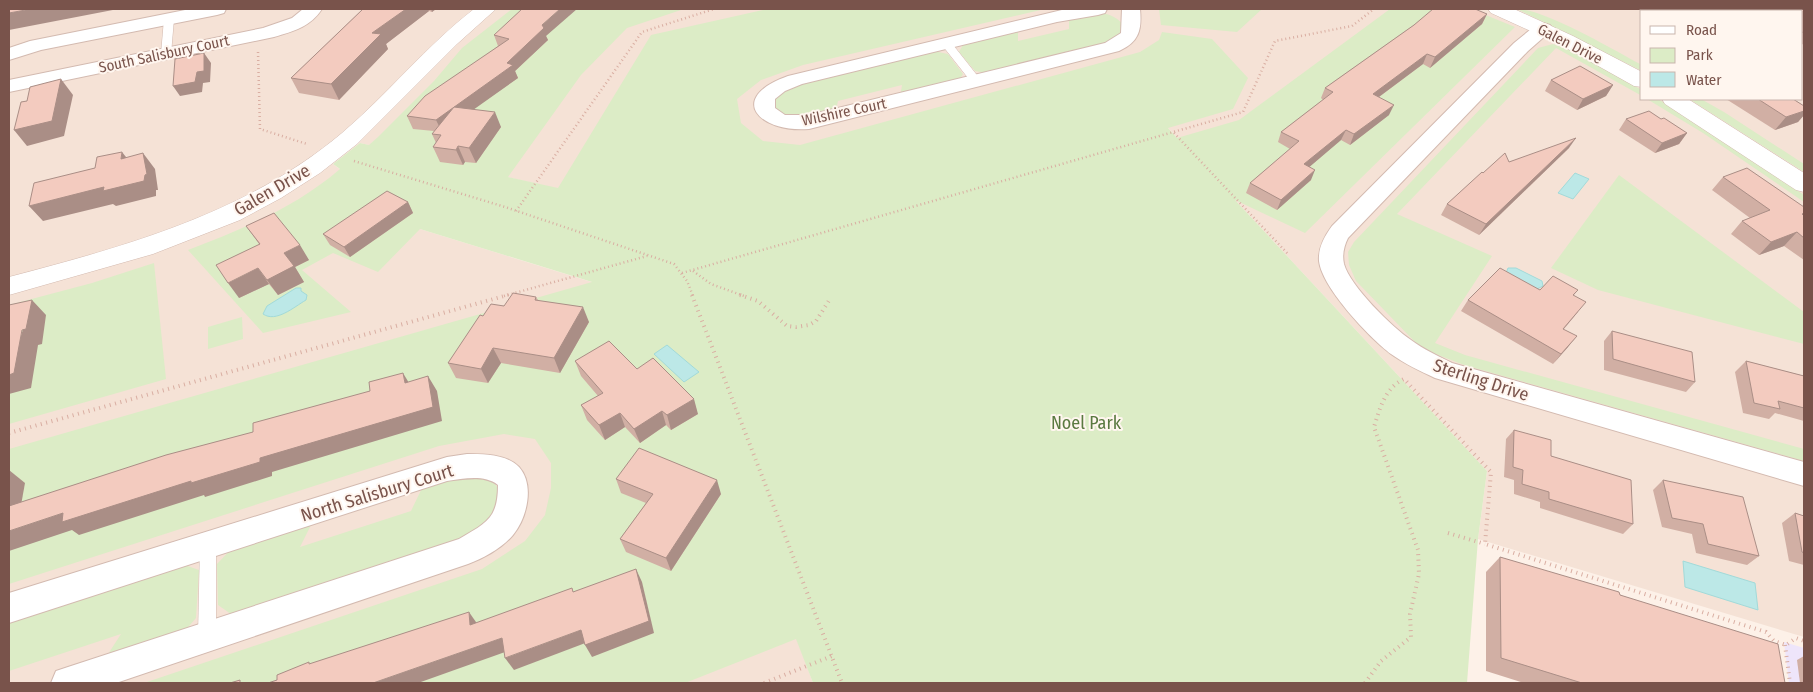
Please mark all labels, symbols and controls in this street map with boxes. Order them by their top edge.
legend [1640,10,1803,100]
street label: Galen Drive [1535,20,1605,68]
text: Road [1686,21,1717,39]
street label: South Salisbury Court [97,31,231,77]
text: Park [1686,46,1713,64]
text: Water [1686,71,1722,89]
street label: Wilshire Court [800,94,888,130]
street label: Galen Drive [230,159,314,221]
street label: Sterling Drive [1430,354,1532,406]
park label: Noel Park [1051,412,1122,434]
street label: North Salisbury Court [298,459,456,527]

